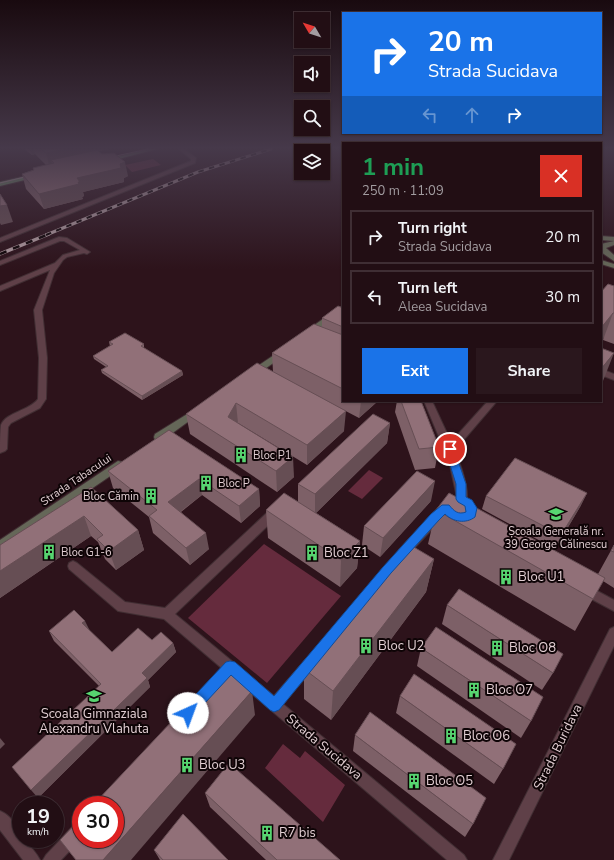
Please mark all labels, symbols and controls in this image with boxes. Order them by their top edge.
north arrow [294,12,330,48]
map controls [294,12,330,180]
text: 20 m [428,23,494,61]
icon: right [362,28,414,80]
button: sound [294,56,330,92]
text: Strada Sucidava [428,59,558,83]
button: search [294,100,330,136]
icon: left [419,104,441,126]
icon: ahead [461,104,483,126]
icon: right [503,104,525,126]
button: layers [294,144,330,180]
text: 1 min [362,151,424,183]
button: close [540,155,582,197]
text: 250 m · 11:09 [362,182,444,200]
text: Turn right [398,218,467,238]
icon: right [364,226,386,248]
text: 20 m [545,227,580,247]
text: Strada Sucidava [398,238,492,256]
text: Turn left [398,278,457,298]
icon: left [364,286,386,308]
text: 30 m [545,287,580,307]
text: Aleea Sucidava [398,298,488,316]
button: Exit [362,348,468,394]
button: Share [476,348,582,394]
pin [433,432,467,466]
icon: arrive [439,438,461,460]
building icon: Bloc P1 [232,446,250,464]
place label: Bloc P1 [253,448,291,463]
street label: Strada Tabacului [38,451,114,509]
building icon: Bloc P [197,474,215,492]
place label: Bloc P [218,476,250,491]
building icon: Bloc Cămin [142,487,160,505]
place label: Bloc Cămin [83,489,139,504]
school or university icon: Școala Generală nr. 39 George Călinescu [547,505,565,523]
place label: Școala Generală nr. 39 George Călinescu [505,524,607,552]
building icon: Bloc G1-6 [40,543,58,561]
building icon: Bloc Z1 [303,544,321,562]
place label: Bloc Z1 [324,544,369,562]
place label: Bloc G1-6 [61,545,112,560]
building icon: Bloc U1 [497,568,515,586]
place label: Bloc U1 [518,568,564,586]
building icon: Bloc U2 [357,637,375,655]
place label: Bloc U2 [378,637,424,655]
building icon: Bloc O8 [488,639,506,657]
place label: Bloc O8 [509,639,556,657]
building icon: Bloc O7 [465,681,483,699]
place label: Bloc O7 [486,681,533,699]
school or university icon: Scoala Gimnaziala Alexandru Vlahuta [85,687,103,705]
position arrow [167,692,209,734]
street label: Strada Buridava [529,701,587,793]
place label: Scoala Gimnaziala Alexandru Vlahuta [39,705,149,738]
street label: Strada Sucidava [282,710,366,784]
building icon: Bloc O6 [442,727,460,745]
place label: Bloc O6 [463,727,510,745]
building icon: Bloc U3 [178,756,196,774]
place label: Bloc U3 [199,756,245,774]
building icon: Bloc O5 [405,772,423,790]
place label: Bloc O5 [426,772,473,790]
speed limit sign: 30 [72,796,124,848]
text: 19 [26,803,50,830]
building icon: R7 bis [258,824,276,842]
place label: R7 bis [279,824,316,842]
text: km/h [27,825,49,839]

